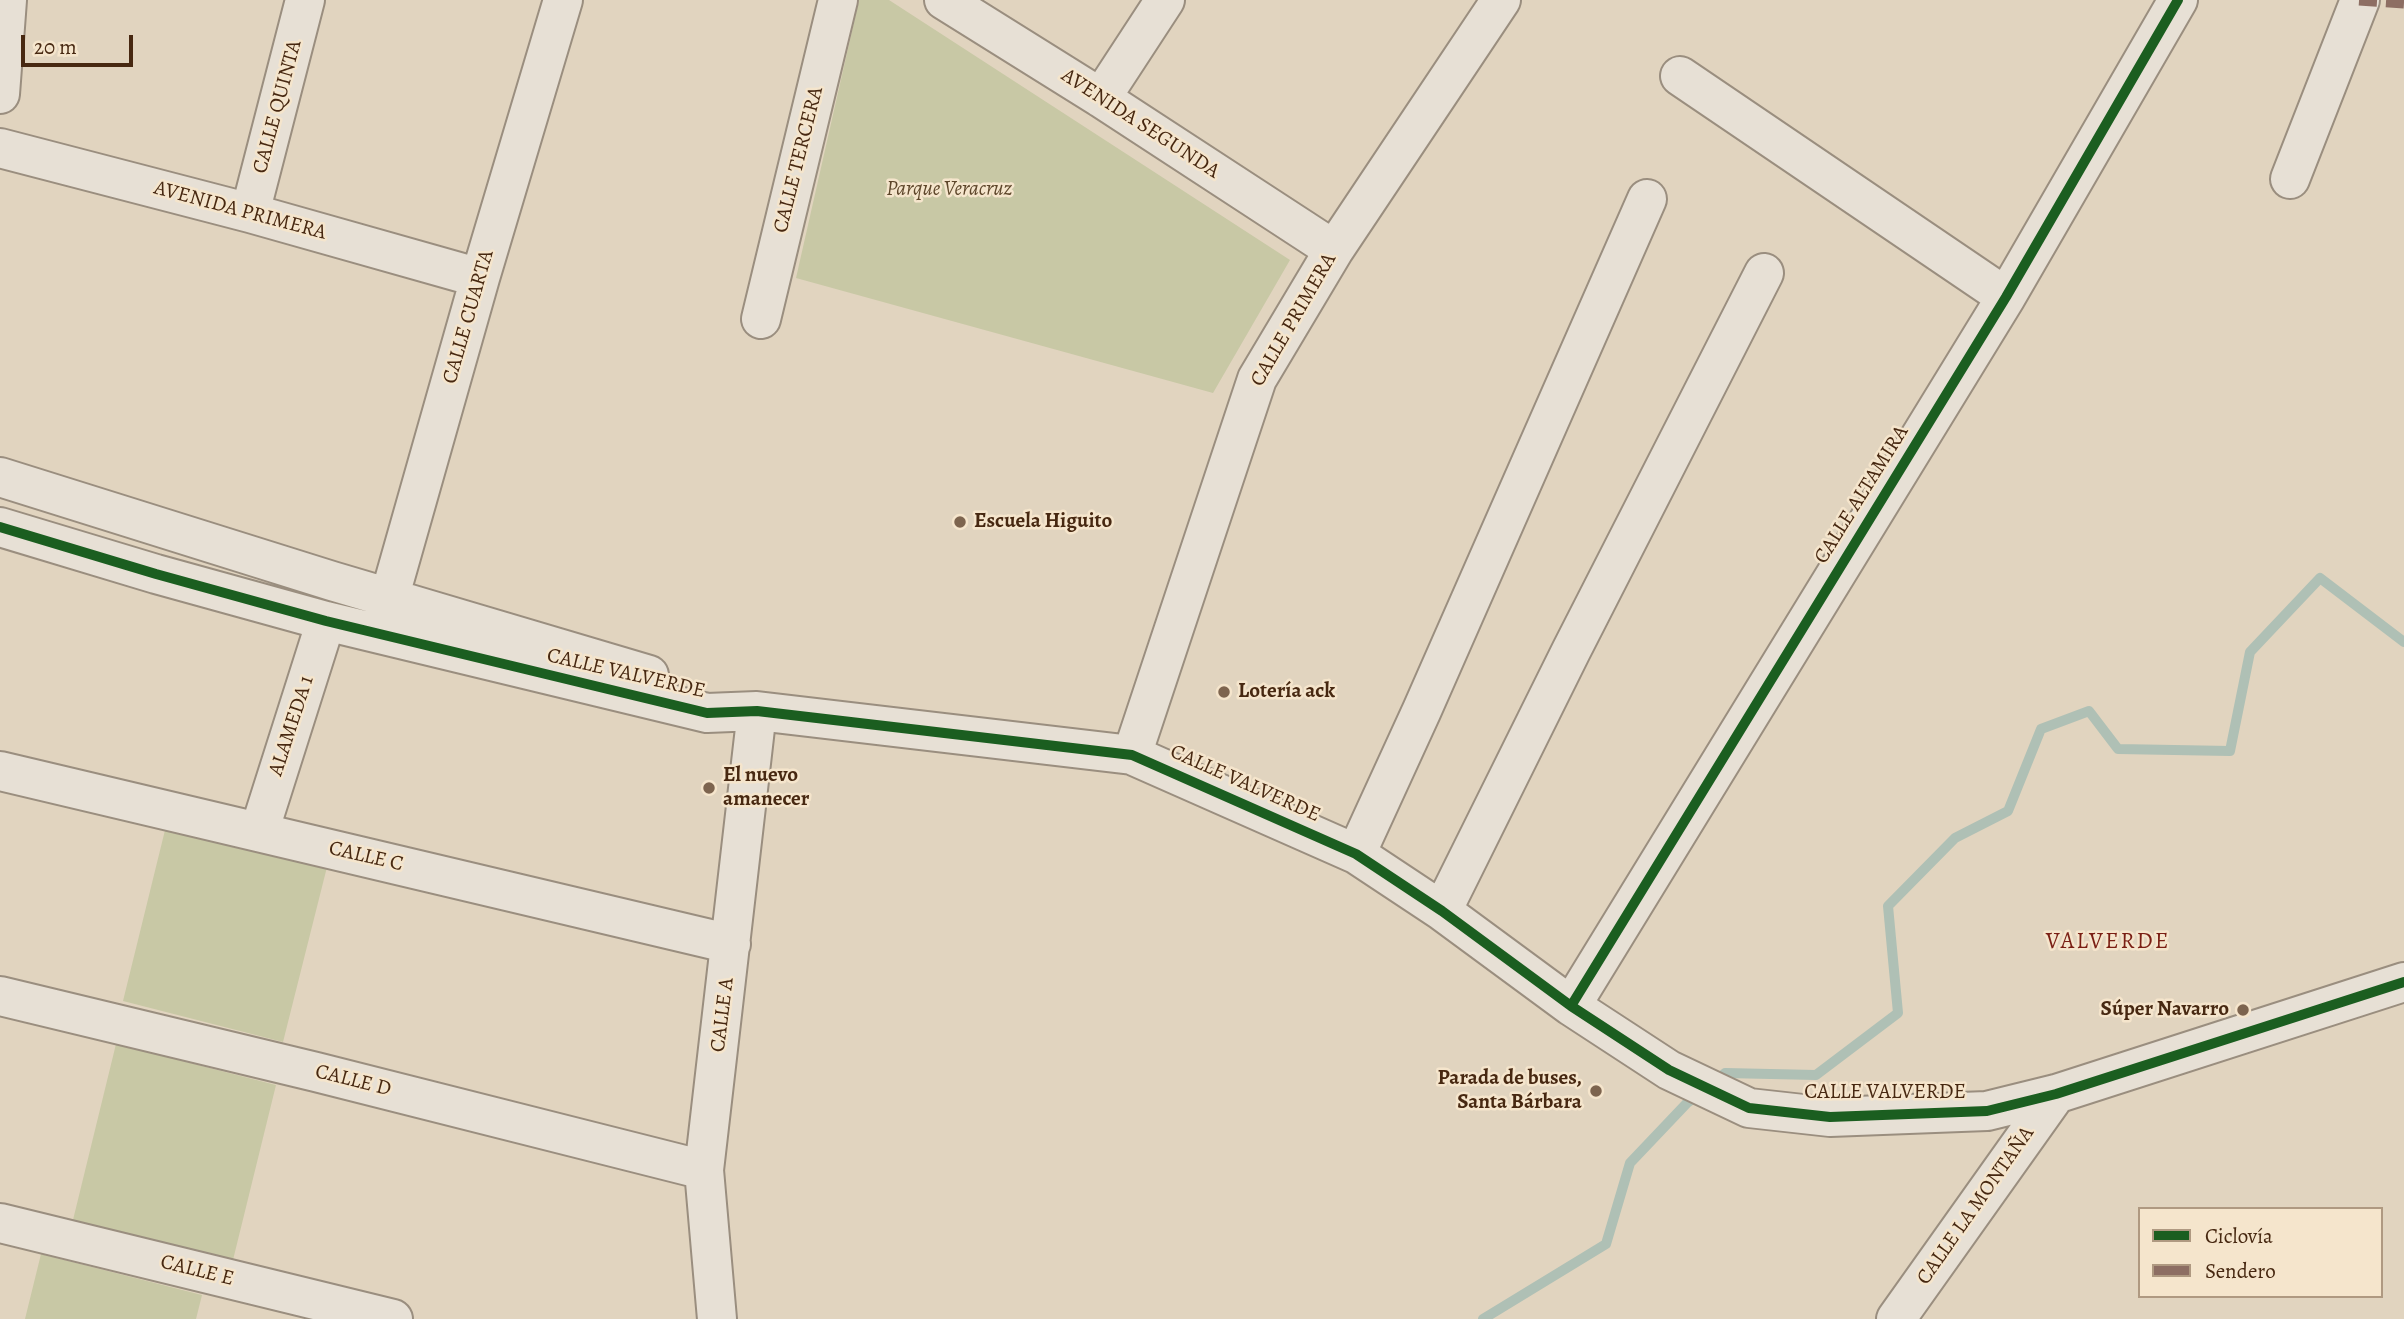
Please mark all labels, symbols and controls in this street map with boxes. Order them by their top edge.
scale bar [24,21,136,65]
text: 20 m [34,33,77,61]
street label: CALLE QUINTA [248,38,308,176]
street label: AVENIDA SEGUNDA [1056,63,1224,185]
street label: CALLE TERCERA [769,84,829,236]
street label: AVENIDA PRIMERA [151,176,329,246]
park label: Parque Veracruz [886,177,1012,203]
street label: CALLE CUARTA [438,247,500,387]
street label: CALLE PRIMERA [1246,249,1342,391]
street label: CALLE ALTAMIRA [1809,421,1915,569]
place label: Escuela Higuito [974,509,1112,535]
marker: Escuela Higuito [952,514,968,530]
street label: CALLE VALVERDE [544,644,708,704]
street label: ALAMEDA 1 [264,673,320,779]
place label: Lotería ack [1238,679,1335,705]
marker: Lotería ack [1216,684,1232,700]
street label: CALLE VALVERDE [1166,740,1324,828]
place label: El nuevo amanecer [723,763,809,813]
marker: El nuevo amanecer [701,780,717,796]
street label: CALLE C [326,836,406,878]
district label: VALVERDE [2047,928,2169,956]
street label: CALLE A [706,976,740,1054]
place label: Súper Navarro [2101,997,2229,1023]
marker: Súper Navarro [2235,1002,2251,1018]
street label: CALLE D [313,1059,393,1103]
place label: Parada de buses, Santa Bárbara [1438,1066,1582,1116]
street label: CALLE VALVERDE [1804,1080,1966,1106]
marker: Parada de buses, Santa Bárbara [1588,1083,1604,1099]
street label: CALLE LA MONTAÑA [1912,1122,2040,1290]
legend [2138,1207,2383,1298]
text: Ciclovía [2205,1222,2273,1250]
street label: CALLE E [158,1250,236,1292]
text: Sendero [2205,1257,2276,1285]

